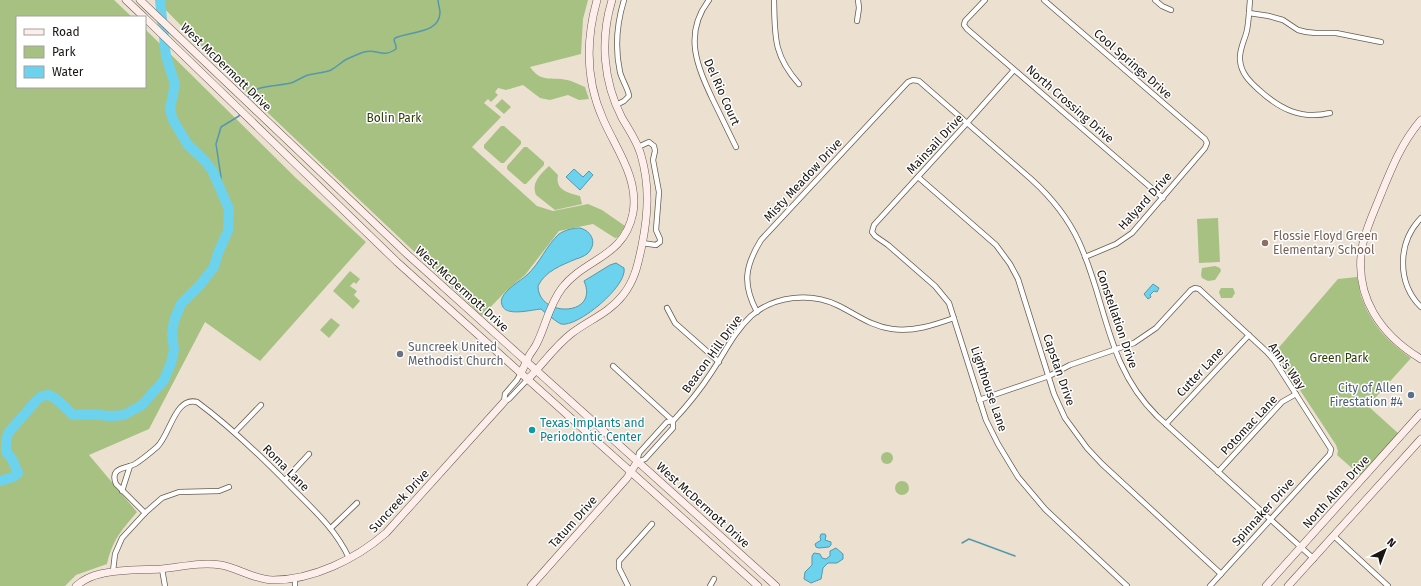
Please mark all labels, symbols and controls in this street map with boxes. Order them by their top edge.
legend [16,16,146,88]
street label: West McDermott Drive [178,20,274,114]
text: Road [52,25,80,39]
street label: Cool Springs Drive [1091,26,1175,102]
text: Park [52,45,76,59]
street label: Del Rio Court [701,57,743,128]
street label: North Crossing Drive [1023,62,1117,146]
text: Water [52,65,84,79]
park label: Bolin Park [366,111,422,125]
street label: Mainsail Drive [904,111,966,177]
street label: Misty Meadow Drive [761,136,845,224]
street label: Halyard Drive [1115,169,1175,233]
place label: Flossie Floyd Green Elementary School [1273,229,1378,257]
marker: Flossie Floyd Green Elementary School [1260,238,1270,248]
street label: West McDermott Drive [412,243,512,335]
street label: Constellation Drive [1094,268,1140,370]
street label: Beacon Hill Drive [679,312,745,396]
street label: Capstan Drive [1040,332,1078,408]
place label: Suncreek United Methodist Church [408,340,504,368]
street label: Ann's Way [1265,340,1309,392]
street label: Cutter Lane [1174,344,1226,400]
street label: Lighthouse Lane [968,345,1010,433]
marker: Suncreek United Methodist Church [395,349,405,359]
park label: Green Park [1310,351,1369,365]
place label: City of Allen Firestation #4 [1329,381,1404,409]
marker: City of Allen Firestation #4 [1406,390,1416,400]
street label: Potomac Lane [1218,392,1280,458]
place label: Texas Implants and Periodontic Center [540,416,645,444]
marker: Texas Implants and Periodontic Center [527,425,537,435]
street label: Roma Lane [260,442,312,494]
street label: North Alma Drive [1300,453,1372,531]
street label: West McDermott Drive [653,459,753,551]
street label: Suncreek Drive [366,467,432,535]
street label: Spinnaker Drive [1229,475,1297,549]
street label: Tatum Drive [546,493,600,551]
north arrow [1365,530,1405,570]
text: N [1384,536,1398,550]

